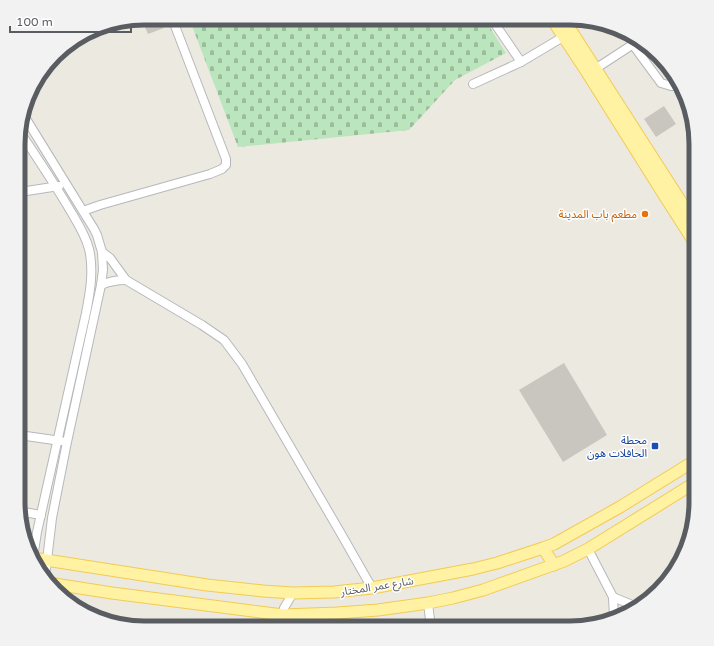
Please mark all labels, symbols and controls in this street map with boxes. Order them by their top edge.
scale bar [10,8,131,34]
text: 100 m [16,15,53,29]
place label: مطعم باب المدينة [559,208,637,223]
marker: مطعم باب المدينة [640,209,650,219]
place label: محطة الحافلات هون [587,434,647,460]
marker: محطة الحافلات هون [650,441,660,451]
street label: شارع عمر المختار [339,574,415,600]

